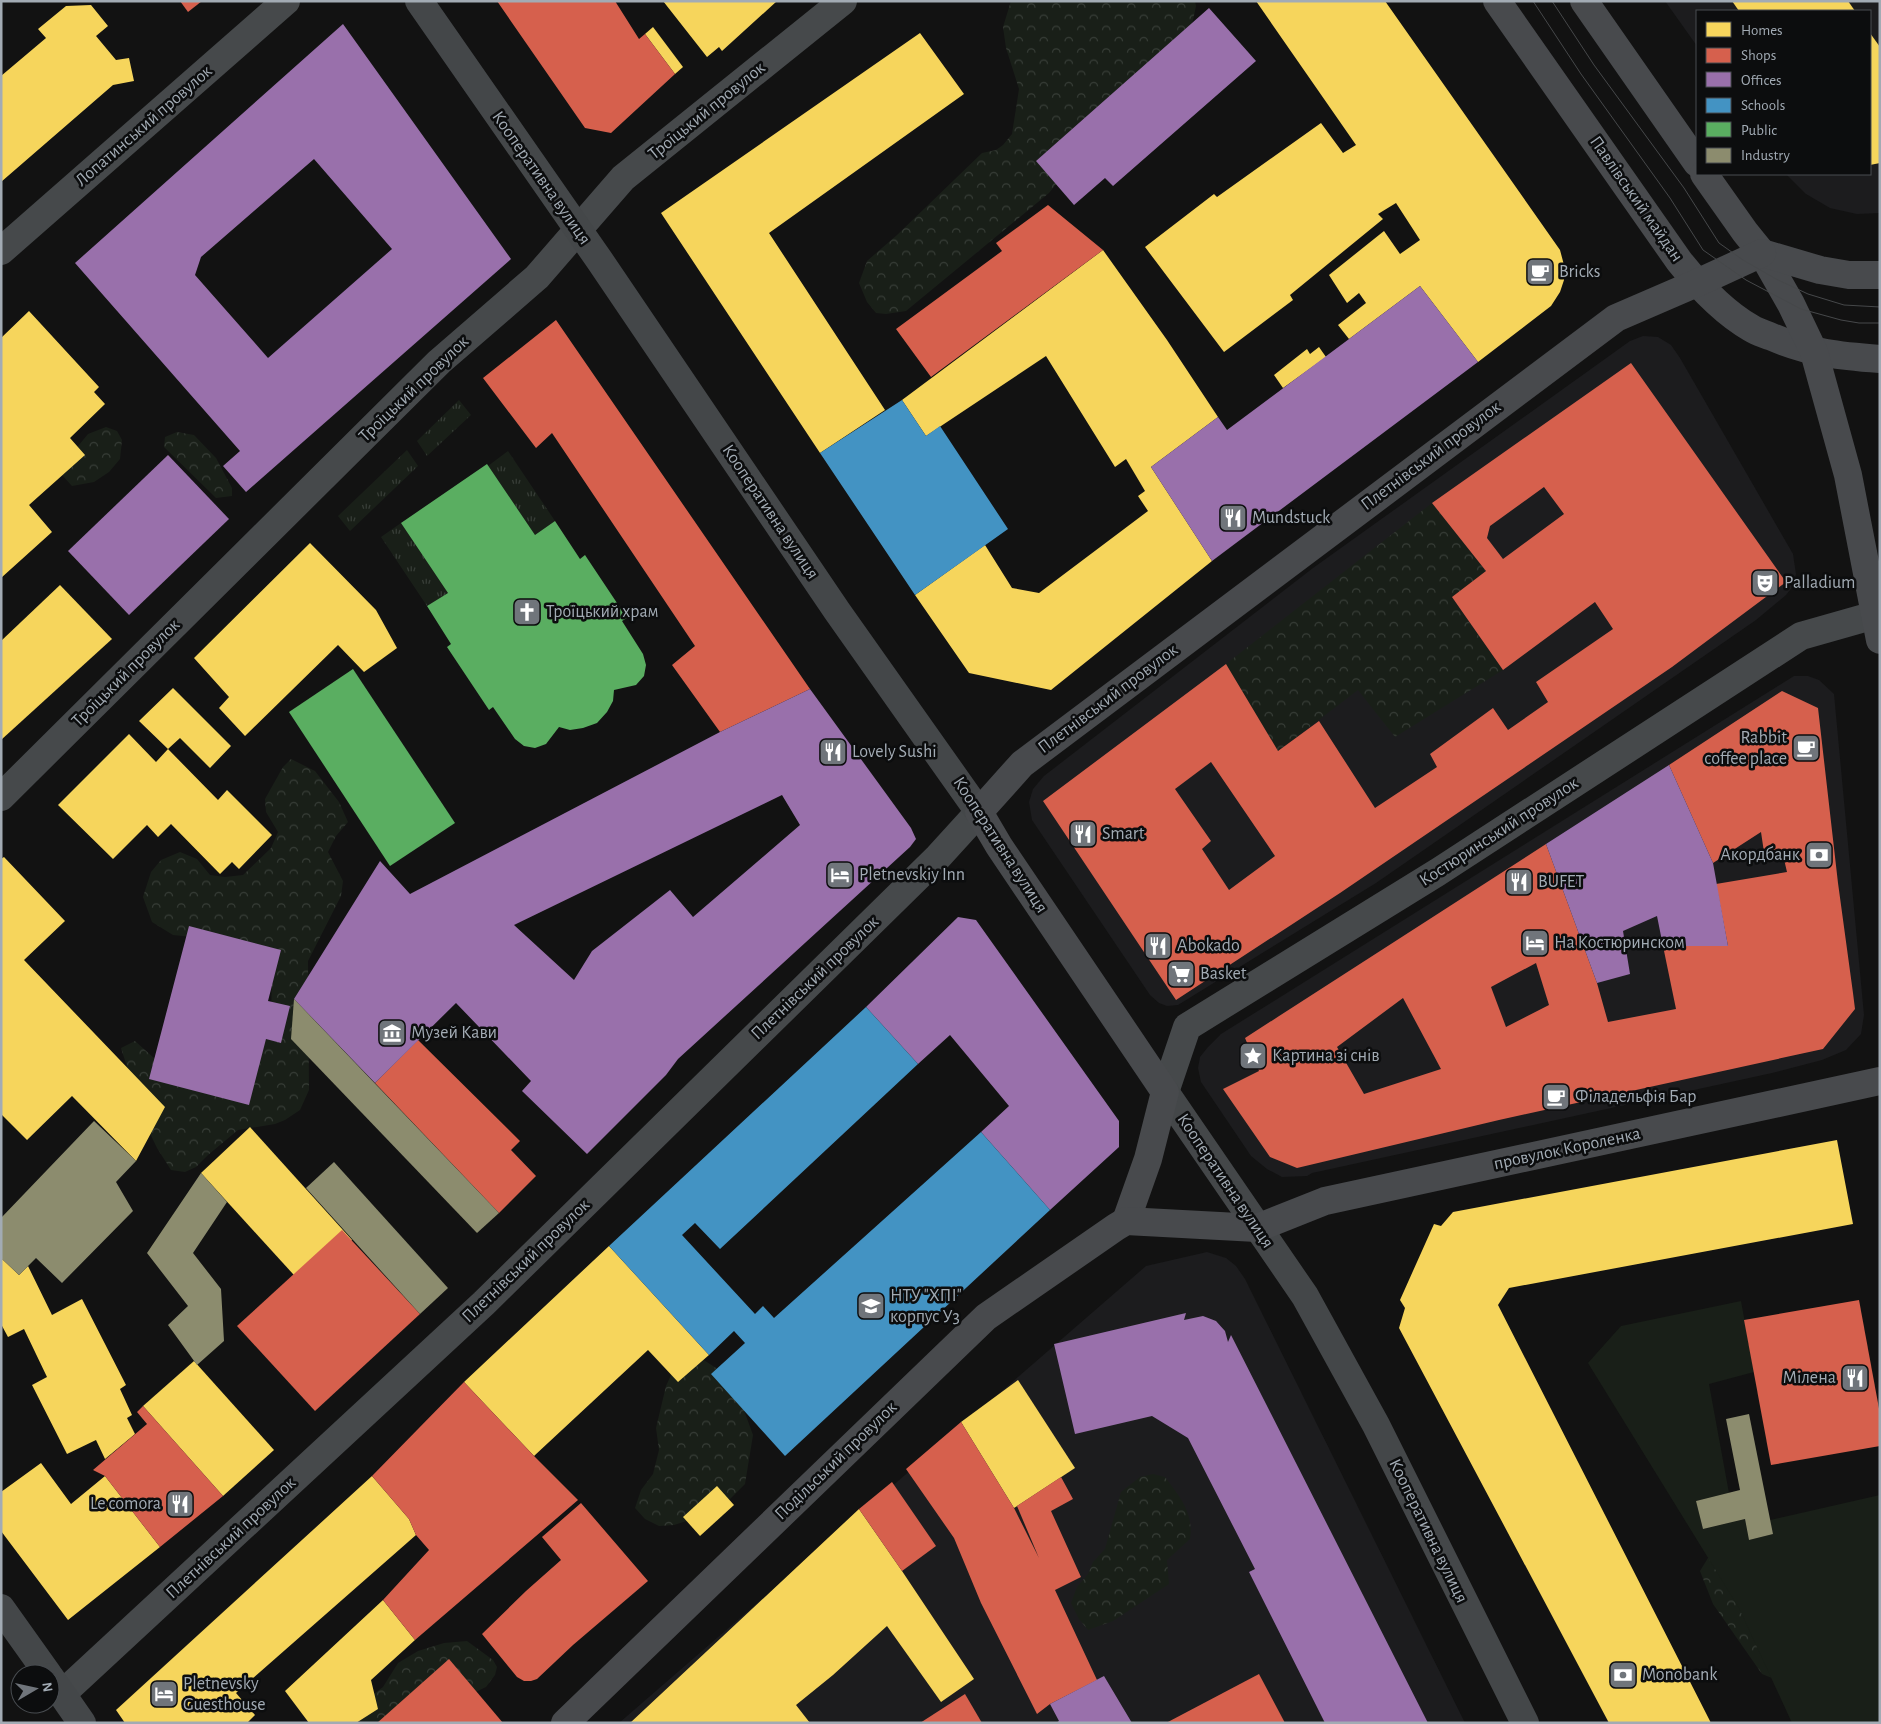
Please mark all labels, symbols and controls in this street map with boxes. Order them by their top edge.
legend [1696,10,1871,175]
text: Homes [1741,23,1783,38]
text: Shops [1741,48,1776,63]
street label: Троїцький провулок [645,58,769,163]
street label: Лопатинський провулок [72,62,216,190]
text: Offices [1741,73,1782,88]
text: Schools [1741,98,1785,113]
street label: Кооперативна вулиця [488,108,594,248]
text: Public [1741,123,1777,138]
street label: Павлівський майдан [1586,133,1686,265]
text: Industry [1741,148,1790,163]
cafe icon: Bricks [1525,257,1555,287]
place label: Bricks [1559,263,1600,281]
street label: Троїцький провулок [356,332,473,446]
street label: Плетнівський провулок [1358,397,1505,514]
street label: Кооперативна вулиця [718,441,822,583]
restaurant icon: Mundstuck [1218,503,1248,533]
place label: Mundstuck [1252,509,1331,527]
theatre icon: Palladium [1750,568,1780,598]
place label: Palladium [1784,574,1855,592]
church icon: Троїцький храм [512,597,542,627]
place label: Троїцький храм [546,603,659,621]
street label: Троїцький провулок [69,615,184,730]
street label: Плетнівський провулок [1035,640,1182,757]
place label: Rabbit coffee place [1704,729,1787,768]
cafe icon: Rabbit coffee place [1791,733,1821,763]
restaurant icon: Lovely Sushi [818,737,848,767]
place label: Lovely Sushi [852,743,937,761]
street label: Кооперативна вулиця [949,774,1051,916]
street label: Костюринський провулок [1416,774,1582,890]
restaurant icon: Smart [1068,819,1098,849]
place label: Smart [1102,825,1145,843]
bank icon: Акордбанк [1804,840,1834,870]
place label: Акордбанк [1720,845,1801,864]
hotel icon: Pletnevskiy Inn [825,860,855,890]
place label: Pletnevskiy Inn [859,866,965,884]
restaurant icon: BUFET [1504,867,1534,897]
place label: BUFET [1538,873,1584,891]
street label: Плетнівський провулок [748,912,883,1043]
hotel icon: На Костюринском [1520,928,1550,958]
restaurant icon: Abokado [1143,931,1173,961]
place label: На Костюринском [1554,934,1685,952]
place label: Abokado [1177,937,1240,955]
supermarket icon: Basket [1166,959,1196,989]
place label: Basket [1200,965,1247,983]
museum icon: Музей Кави [377,1018,407,1048]
place label: Музей Кави [411,1024,497,1042]
place icon: Картина зі снів [1238,1041,1268,1071]
place label: Картина зі снів [1272,1047,1380,1065]
cafe icon: Філадельфія Бар [1541,1082,1571,1112]
place label: Філадельфія Бар [1575,1088,1697,1106]
street label: Кооперативна вулиця [1173,1110,1277,1252]
street label: провулок Короленка [1492,1125,1642,1173]
street label: Плетнівський провулок [459,1195,594,1326]
place label: НТУ "ХПІ" корпус У3 [890,1287,962,1326]
school or university icon: НТУ "ХПІ" корпус У3 [856,1291,886,1321]
restaurant icon: Мілена [1840,1363,1870,1393]
place label: Мілена [1783,1369,1836,1387]
street label: Подільський провулок [772,1398,901,1524]
street label: Кооперативна вулиця [1385,1456,1471,1606]
street label: Плетнівський провулок [163,1473,300,1602]
restaurant icon: Le comora [165,1489,195,1519]
place label: Le comora [90,1495,161,1513]
bank icon: Monobank [1608,1660,1638,1690]
north arrow [10,1664,60,1714]
place label: Monobank [1642,1666,1718,1684]
place label: Pletnevsky Guesthouse [183,1675,266,1714]
hotel icon: Pletnevsky Guesthouse [149,1679,179,1709]
text: N [39,1681,55,1693]

